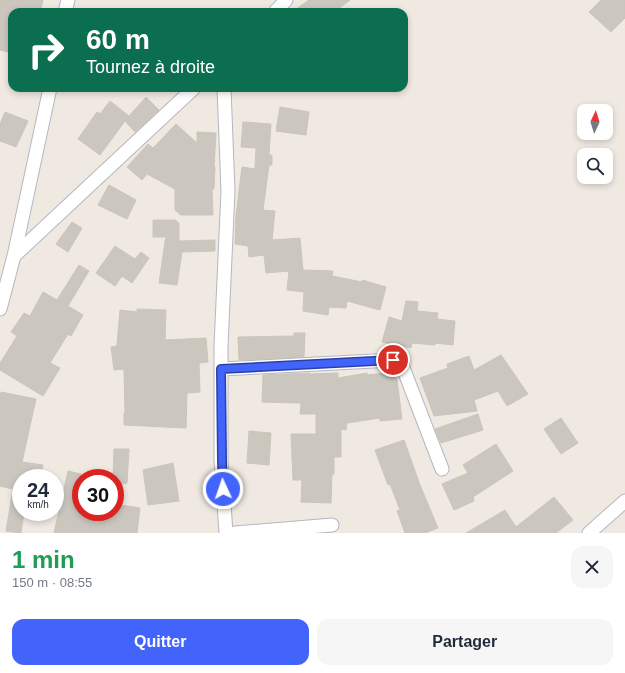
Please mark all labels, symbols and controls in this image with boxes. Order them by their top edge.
icon: right [20,24,72,76]
text: 60 m [86,24,150,55]
text: Tournez à droite [86,57,215,77]
north arrow [577,104,613,140]
map controls [577,104,613,184]
button: search [577,148,613,184]
pin [376,343,410,377]
icon: arrive [382,349,404,371]
position arrow [202,468,244,510]
speed limit sign: 30 [72,469,124,521]
text: 24 [27,479,49,501]
text: km/h [27,499,49,510]
text: 1 min [12,546,75,573]
button: close [571,546,613,588]
text: 150 m · 08:55 [12,575,92,590]
button: Quitter [12,619,309,665]
button: Partager [317,619,613,665]

